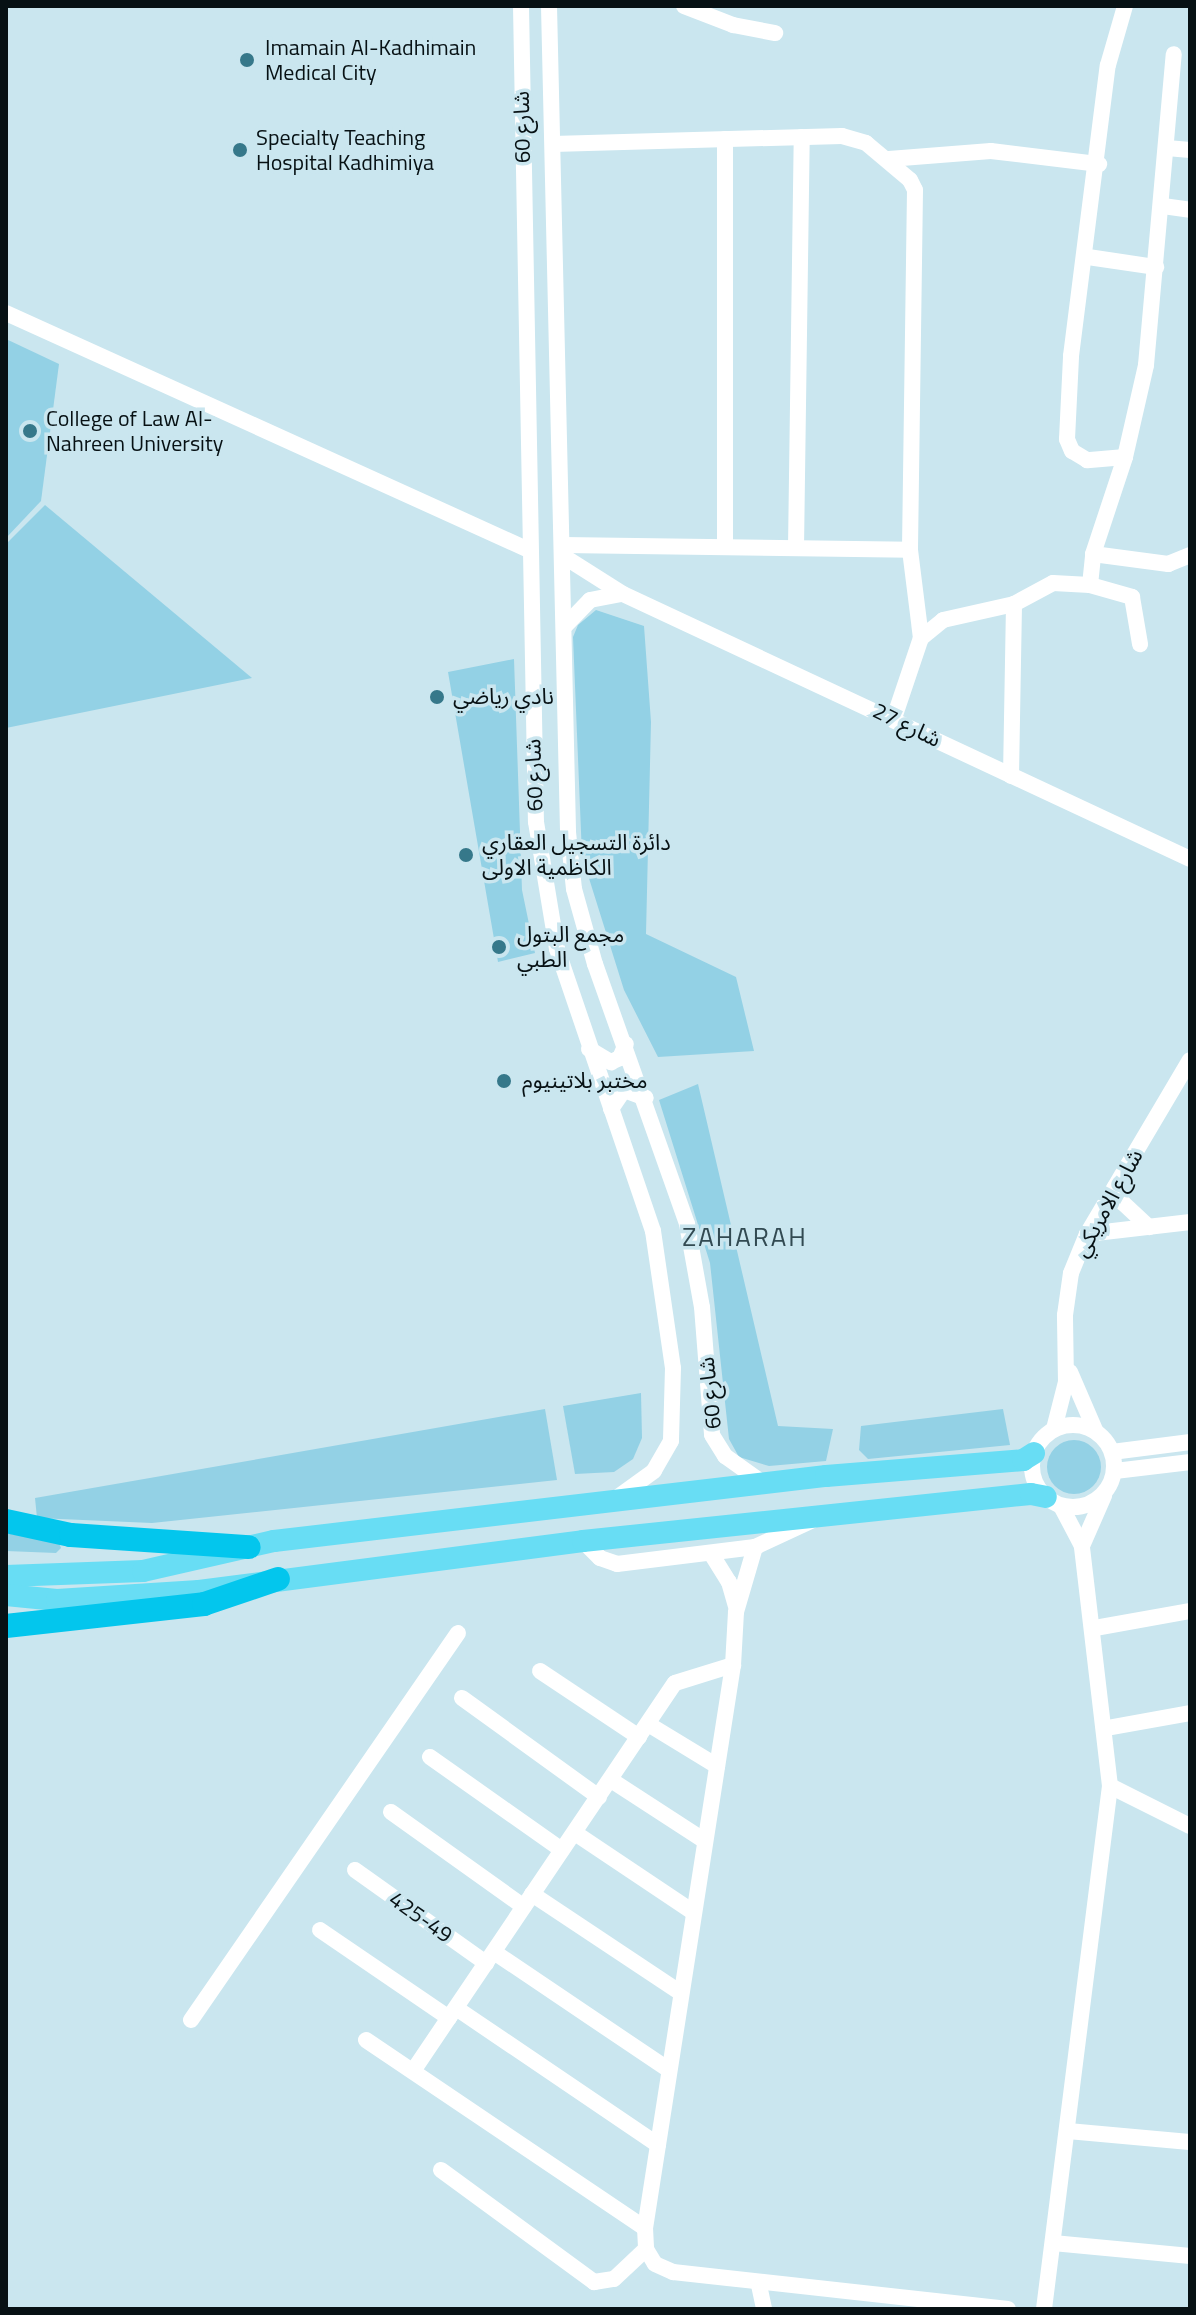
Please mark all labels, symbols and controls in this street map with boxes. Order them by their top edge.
place label: Imamain Al-Kadhimain Medical City [265,34,476,86]
marker: Imamain Al-Kadhimain Medical City [236,49,258,71]
street label: شارع 60 [508,91,536,163]
place label: Specialty Teaching Hospital Kadhimiya [256,124,434,176]
marker: Specialty Teaching Hospital Kadhimiya [231,141,249,159]
place label: College of Law Al- Nahreen University [46,405,223,456]
marker: College of Law Al- Nahreen University [21,422,39,440]
place label: نادي رياضي [453,684,554,710]
marker: نادي رياضي [428,688,446,706]
street label: شارع 27 [869,697,945,753]
street label: شارع 60 [520,738,548,812]
place label: دائرة التسجيل العقاري الكاظمية الاولى [482,829,671,880]
marker: دائرة التسجيل العقاري الكاظمية الاولى [457,846,475,864]
place label: مجمع البتول الطبي [517,921,624,972]
marker: مجمع البتول الطبي [488,936,510,958]
place label: مختبر بلاتينيوم [522,1068,648,1094]
marker: مختبر بلاتينيوم [493,1070,515,1092]
street label: شارع الامريكي [1068,1144,1148,1262]
district label: ZAHARAH [682,1221,808,1253]
street label: شارع 60 [693,1356,727,1430]
street label: 425-49 [384,1886,458,1948]

